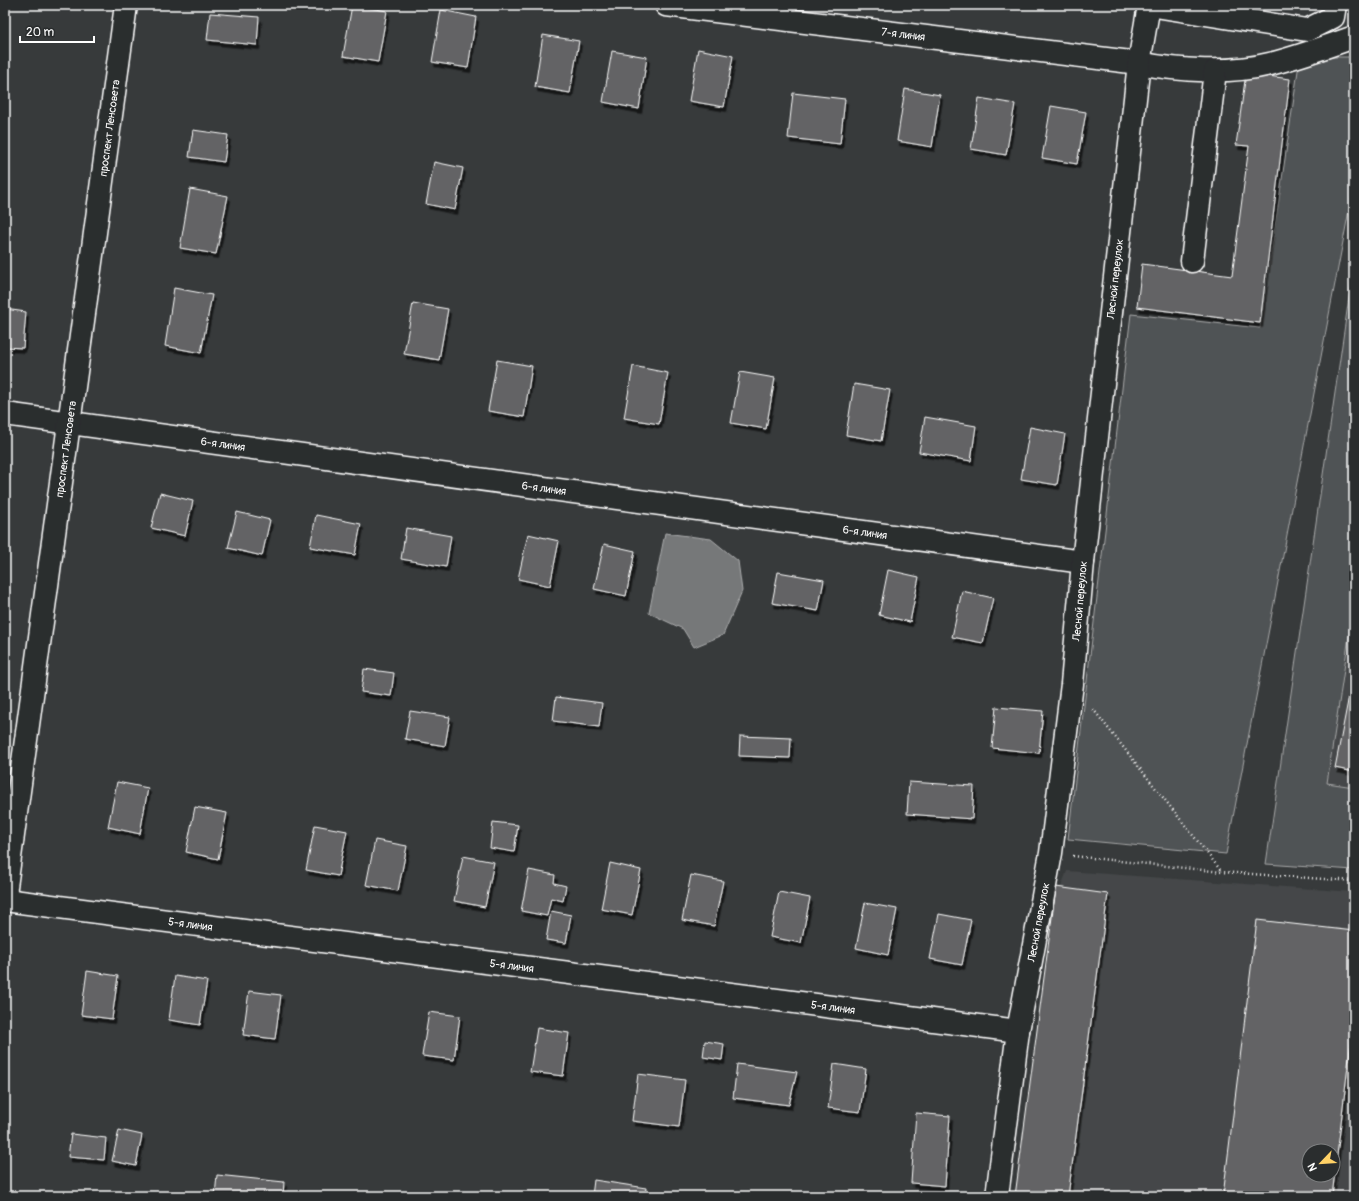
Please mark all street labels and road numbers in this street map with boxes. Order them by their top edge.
street label: 7-я линия [880,25,926,44]
street label: проспект Ленсовета [97,79,123,177]
street label: Лесной переулок [1104,238,1126,321]
street label: проспект Ленсовета [53,400,79,498]
street label: 6-я линия [200,435,246,454]
street label: 6-я линия [521,479,567,498]
street label: 6-я линия [842,523,888,542]
street label: Лесной переулок [1070,560,1090,643]
street label: Лесной переулок [1025,881,1052,964]
street label: 5-я линия [167,915,213,934]
street label: 5-я линия [489,957,535,975]
street label: 5-я линия [810,998,856,1017]

